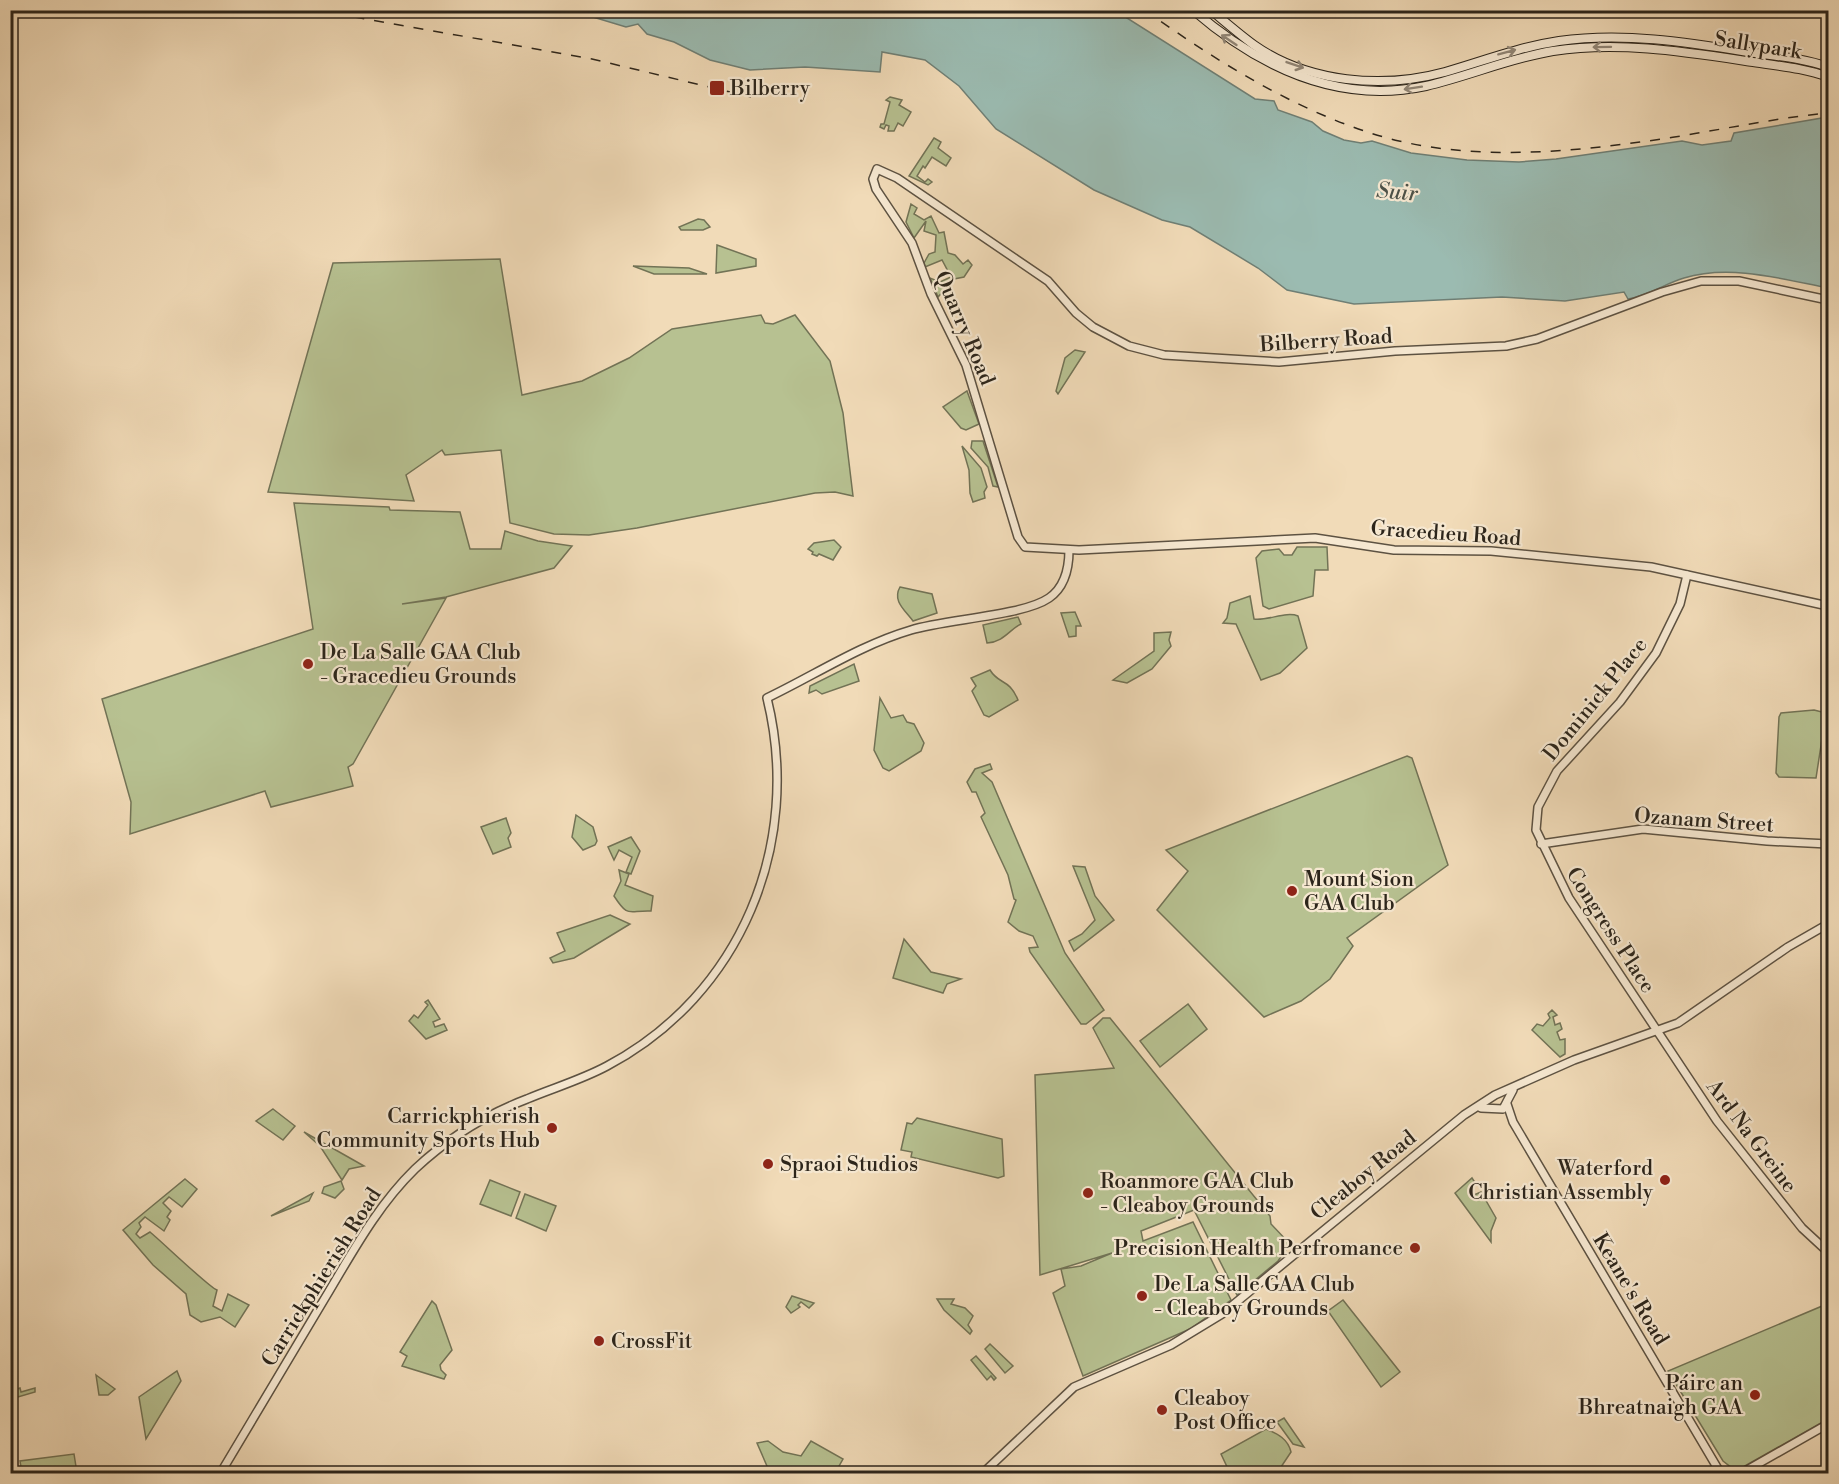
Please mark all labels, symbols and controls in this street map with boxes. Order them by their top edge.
street label: Sallypark [1712,26,1804,66]
one-way arrow [1222,34,1238,46]
one-way arrow [1593,41,1613,53]
one-way arrow [1497,46,1516,57]
one-way arrow [1285,60,1304,71]
place label: Bilberry [729,76,811,102]
marker: Bilberry [708,79,726,97]
one-way arrow [1403,83,1423,94]
water label: Suir [1375,177,1419,208]
street label: Quarry Road [928,267,1000,389]
street label: Bilberry Road [1258,323,1393,359]
street label: Gracedieu Road [1370,516,1522,552]
street label: Dominick Place [1538,633,1653,767]
place label: De La Salle GAA Club - Gracedieu Grounds [320,640,521,690]
marker: De La Salle GAA Club - Gracedieu Grounds [301,657,315,671]
street label: Ozanam Street [1633,803,1775,839]
street label: Congress Place [1560,863,1660,998]
place label: Mount Sion GAA Club [1304,867,1414,917]
marker: Mount Sion GAA Club [1285,884,1299,898]
street label: Ard Na Greine [1700,1074,1802,1198]
place label: Carrickphierish Community Sports Hub [316,1104,540,1154]
marker: Carrickphierish Community Sports Hub [545,1121,559,1135]
street label: Cleaboy Road [1306,1125,1422,1226]
place label: Spraoi Studios [780,1152,918,1178]
place label: Waterford Christian Assembly [1468,1156,1654,1206]
marker: Spraoi Studios [761,1157,775,1171]
place label: Roanmore GAA Club - Cleaboy Grounds [1100,1169,1294,1219]
marker: Waterford Christian Assembly [1658,1173,1672,1187]
street label: Carrickphierish Road [256,1183,387,1372]
marker: Roanmore GAA Club - Cleaboy Grounds [1081,1186,1095,1200]
street label: Keane's Road [1586,1229,1674,1350]
place label: Precision Health Perfromance [1114,1236,1403,1262]
marker: Precision Health Perfromance [1408,1241,1422,1255]
place label: De La Salle GAA Club - Cleaboy Grounds [1154,1272,1355,1322]
marker: De La Salle GAA Club - Cleaboy Grounds [1135,1289,1149,1303]
place label: CrossFit [611,1329,693,1355]
marker: CrossFit [592,1334,606,1348]
place label: Páirc an Bhreatnaigh GAA [1578,1371,1744,1421]
place label: Cleaboy Post Office [1174,1386,1276,1436]
marker: Páirc an Bhreatnaigh GAA [1748,1388,1762,1402]
marker: Cleaboy Post Office [1155,1403,1169,1417]

